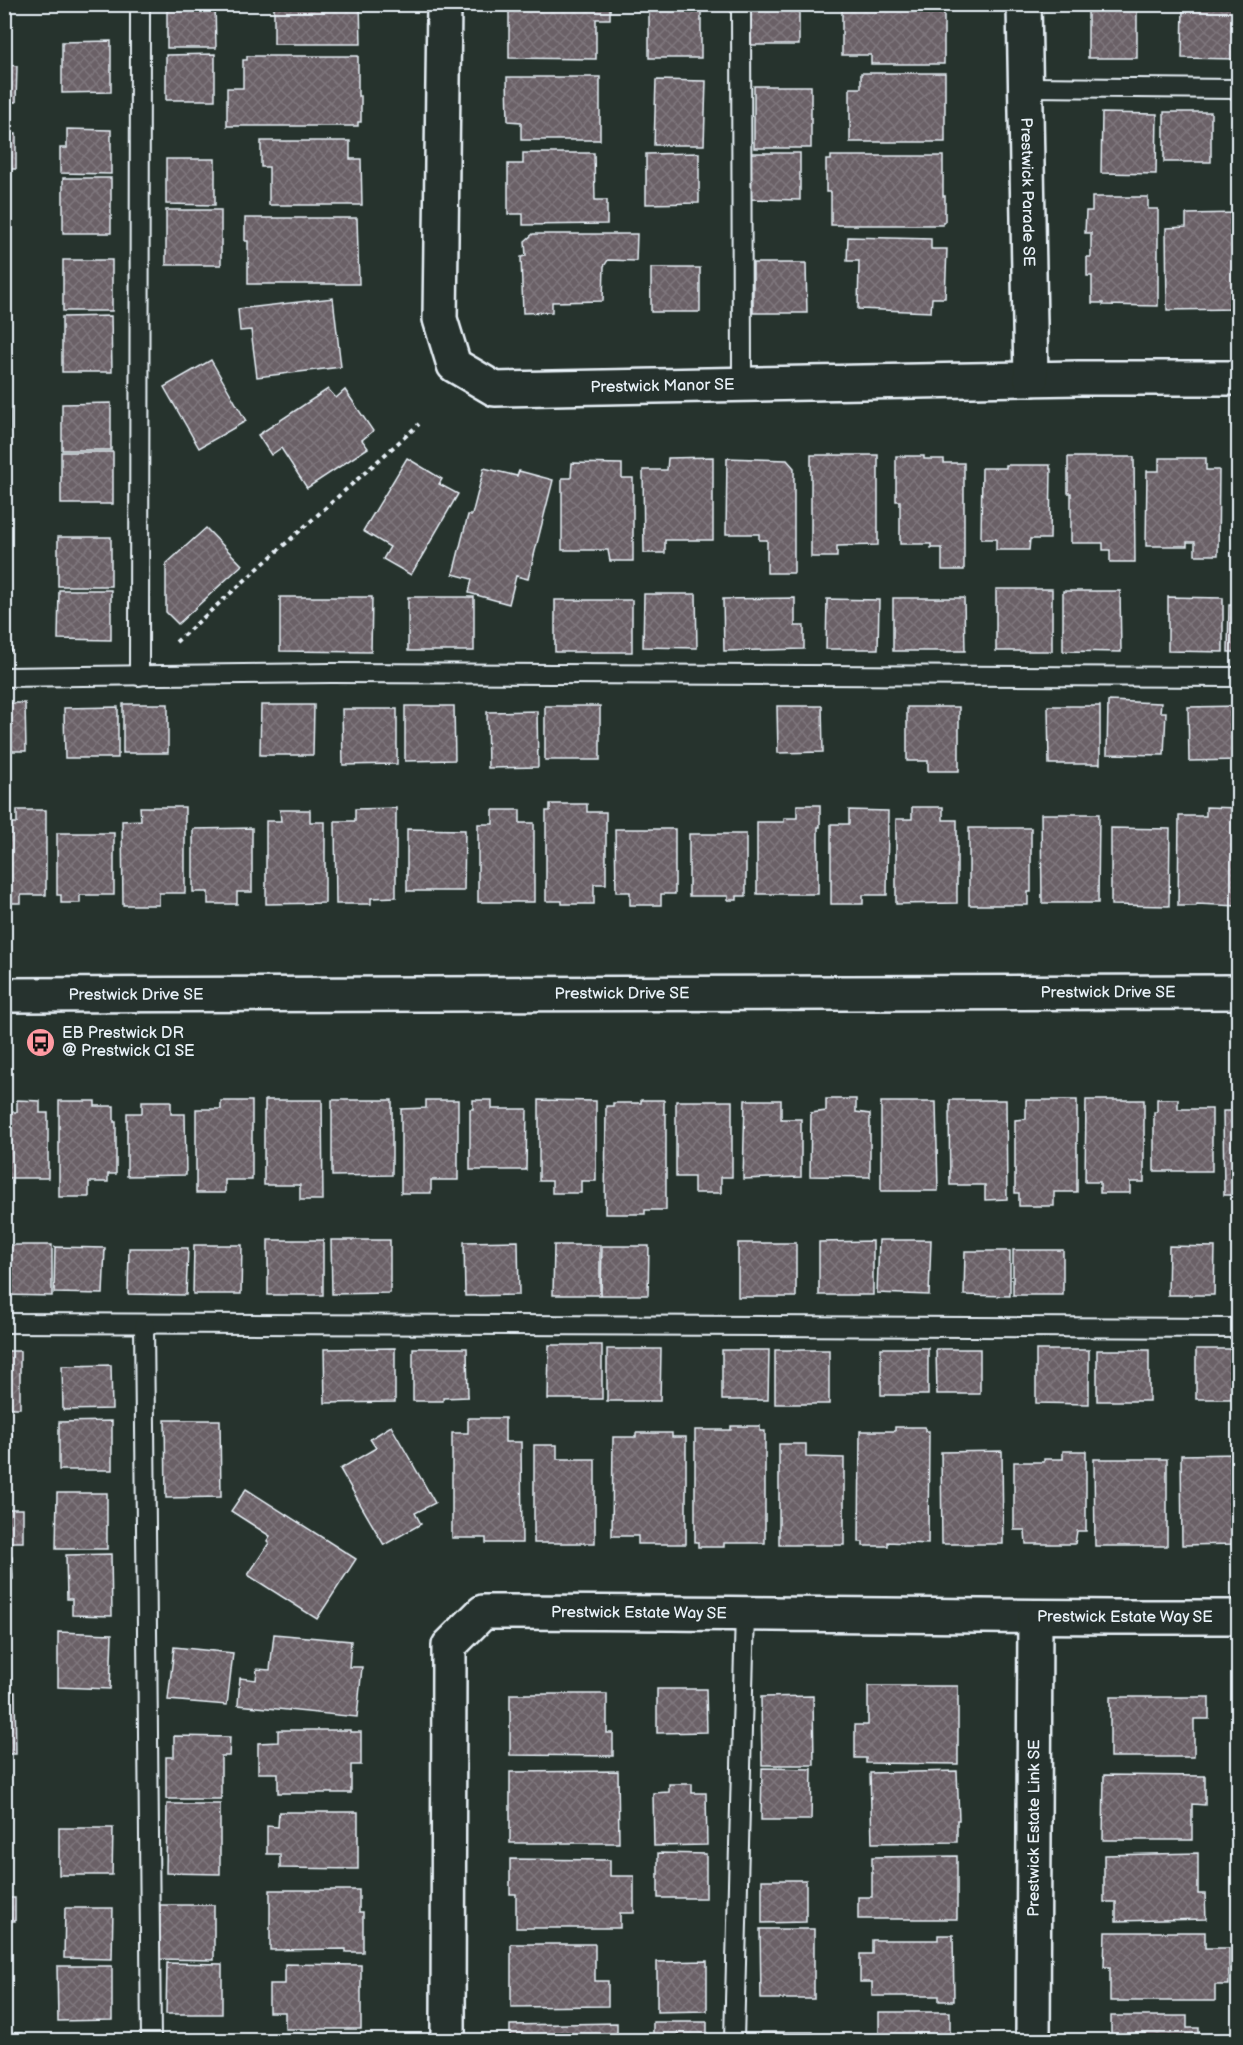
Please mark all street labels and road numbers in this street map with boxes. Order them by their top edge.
street label: Prestwick Parade SE [1017,117,1038,267]
street label: Prestwick Manor SE [590,375,735,397]
street label: Prestwick Drive SE [1040,983,1176,1002]
street label: Prestwick Drive SE [554,984,690,1003]
street label: Prestwick Drive SE [68,985,204,1004]
street label: Prestwick Estate Way SE [551,1603,727,1623]
street label: Prestwick Estate Way SE [1037,1607,1213,1627]
street label: Prestwick Estate Link SE [1024,1739,1044,1917]

